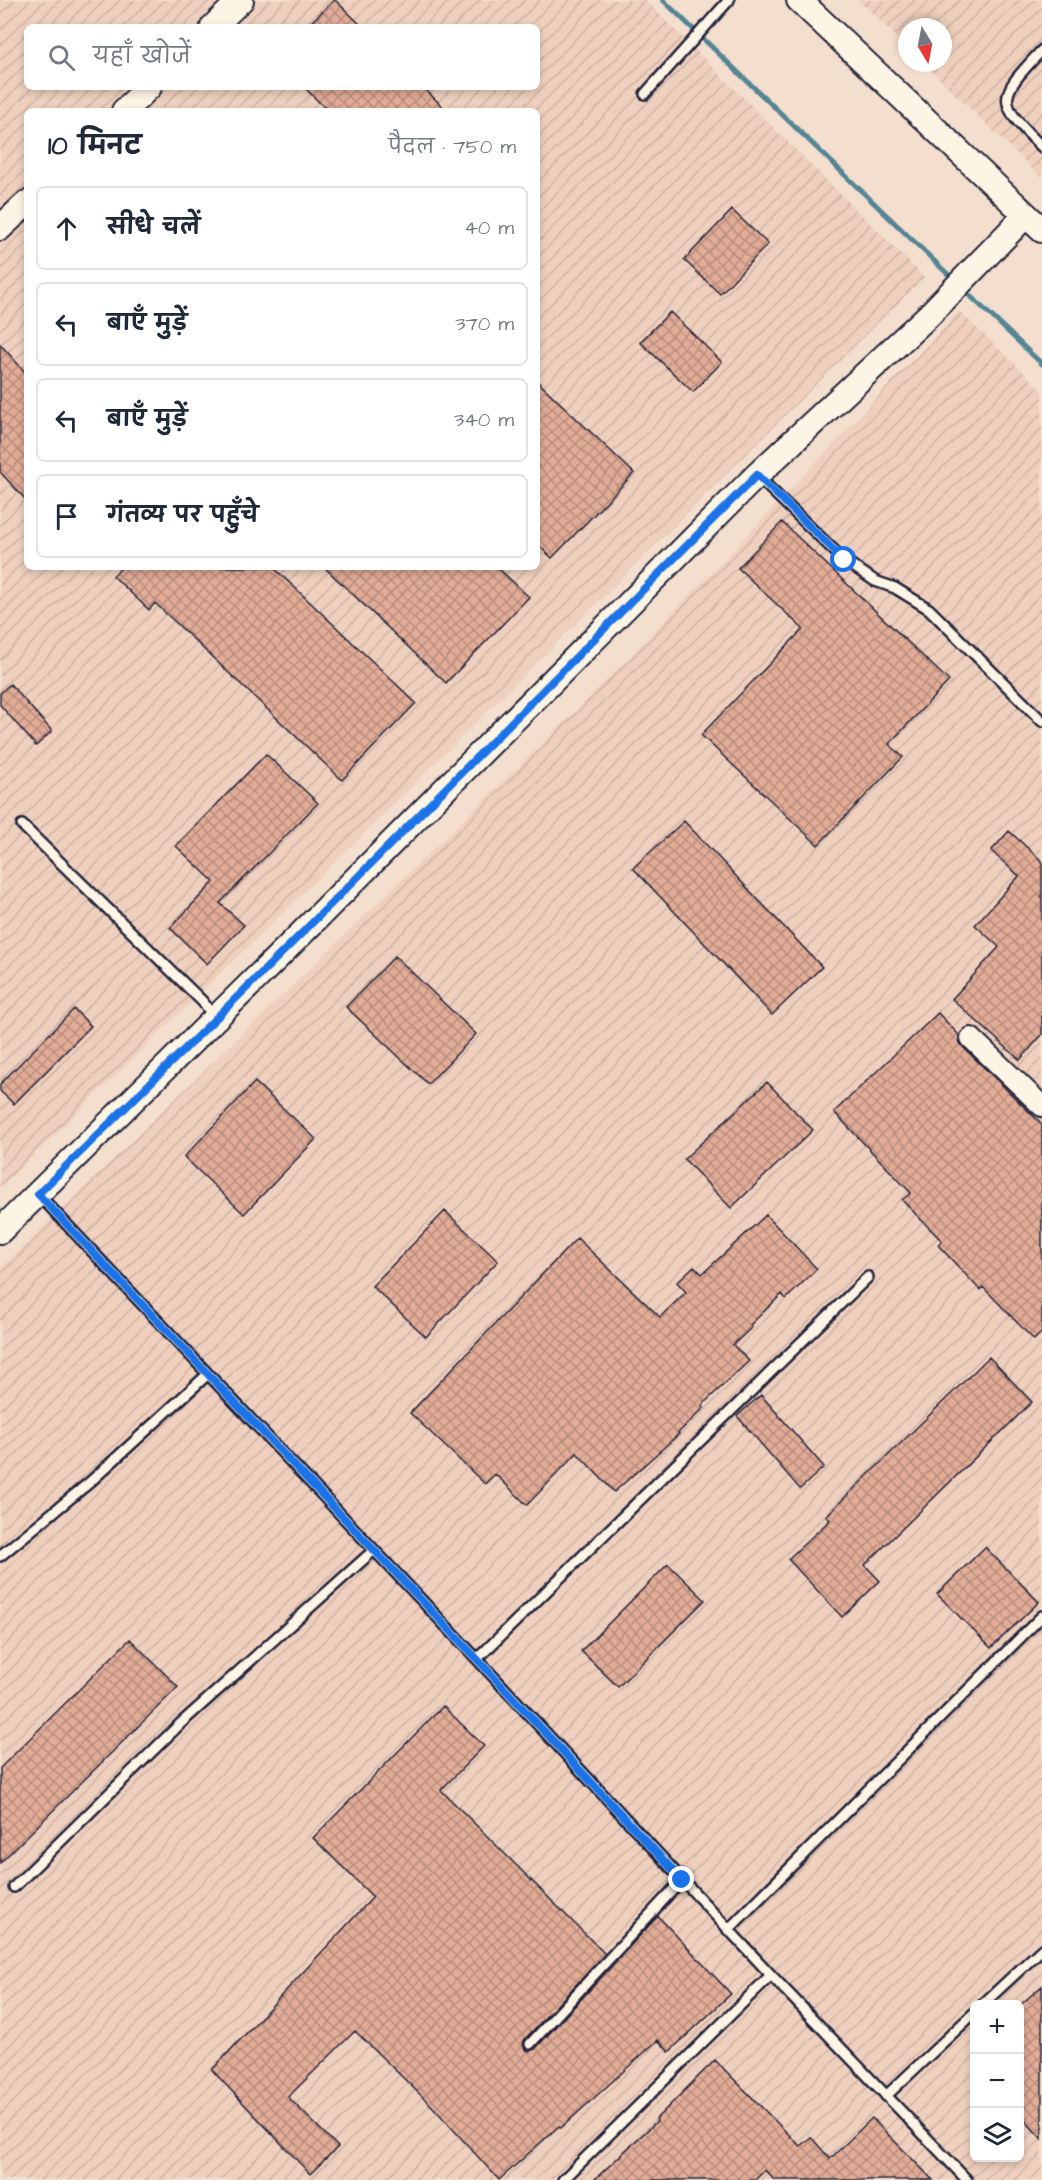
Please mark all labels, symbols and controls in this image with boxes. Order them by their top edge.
north arrow [898,18,952,72]
search box [24,24,540,90]
icon: search [45,41,78,74]
text: यहाँ खोजें [93,41,191,72]
text: 10 मिनट [48,128,141,164]
text: पैदल · 750 m [388,133,516,161]
icon: ahead [50,212,83,245]
text: सीधे चलें [107,212,200,243]
text: 40 m [464,214,514,242]
icon: left [50,308,83,341]
text: बाएँ मुड़ें [107,308,187,339]
text: 370 m [455,310,514,338]
icon: left [50,404,83,437]
text: बाएँ मुड़ें [107,404,187,435]
text: 340 m [454,406,514,434]
icon: arrive [50,500,83,533]
text: गंतव्य पर पहुँचे [107,500,258,531]
route start [830,546,856,572]
route end [668,1866,694,1892]
map controls [970,2000,1024,2162]
button: + [970,2000,1024,2054]
button: − [970,2054,1024,2108]
button: layers [970,2108,1024,2162]

